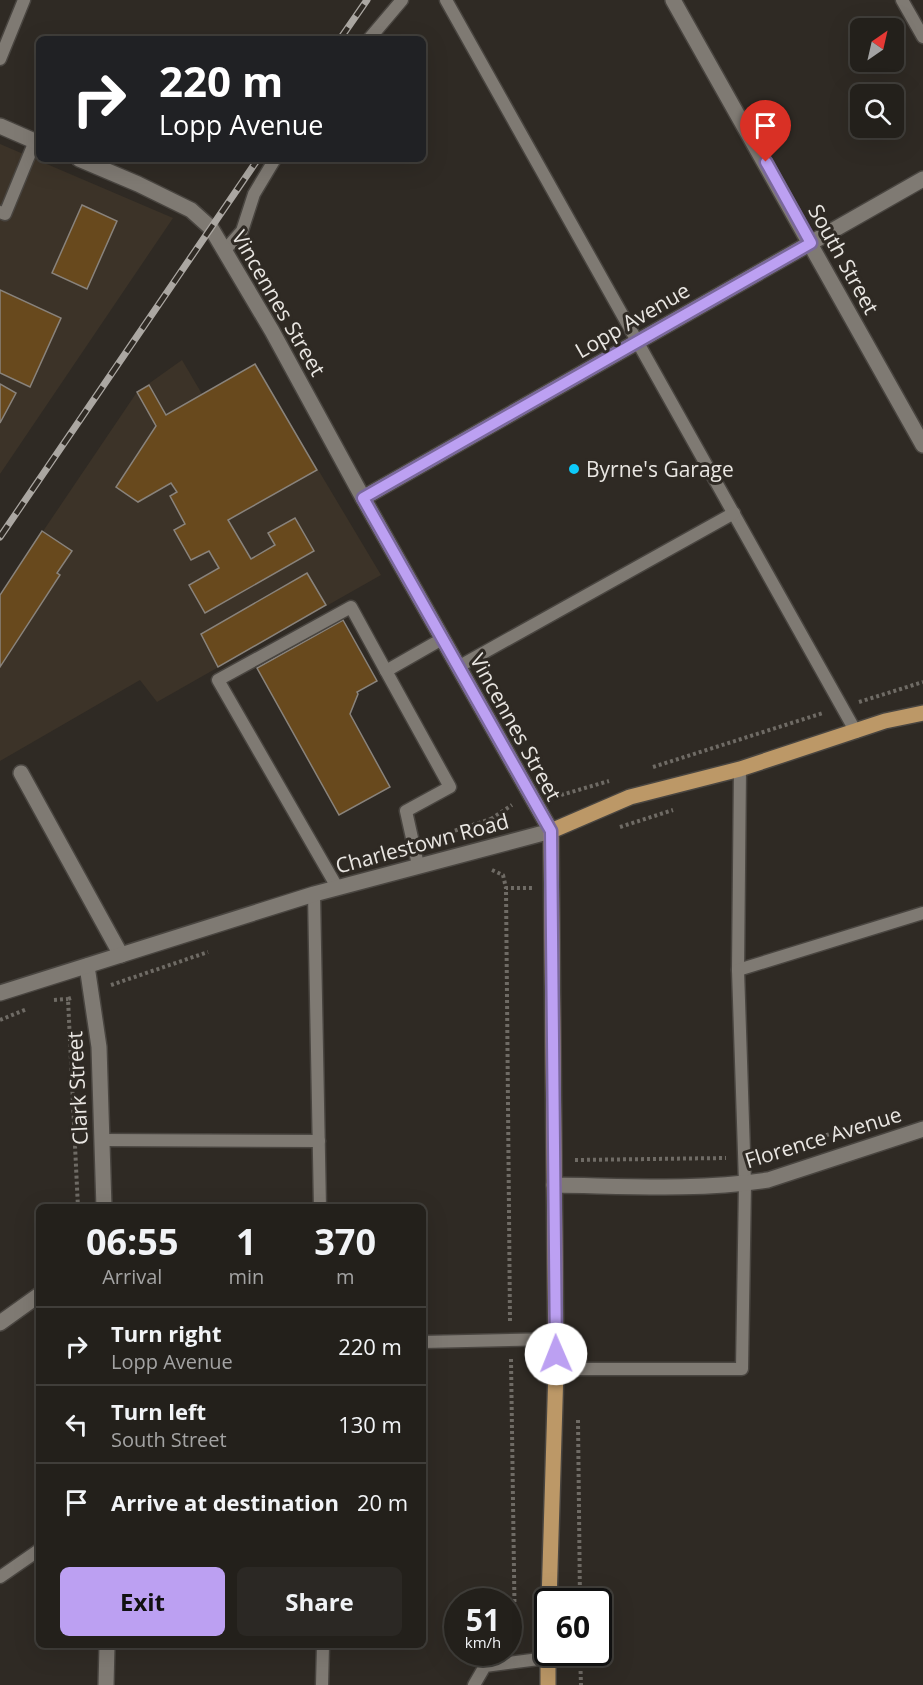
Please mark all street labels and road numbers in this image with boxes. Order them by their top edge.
street label: South Street [802,199,886,319]
street label: Vincennes Street [226,225,332,381]
street label: Lopp Avenue [570,276,694,364]
street label: Vincennes Street [464,648,568,806]
street label: Charlestown Road [332,806,512,880]
street label: Clark Street [60,1030,94,1146]
street label: Florence Avenue [741,1100,905,1174]

